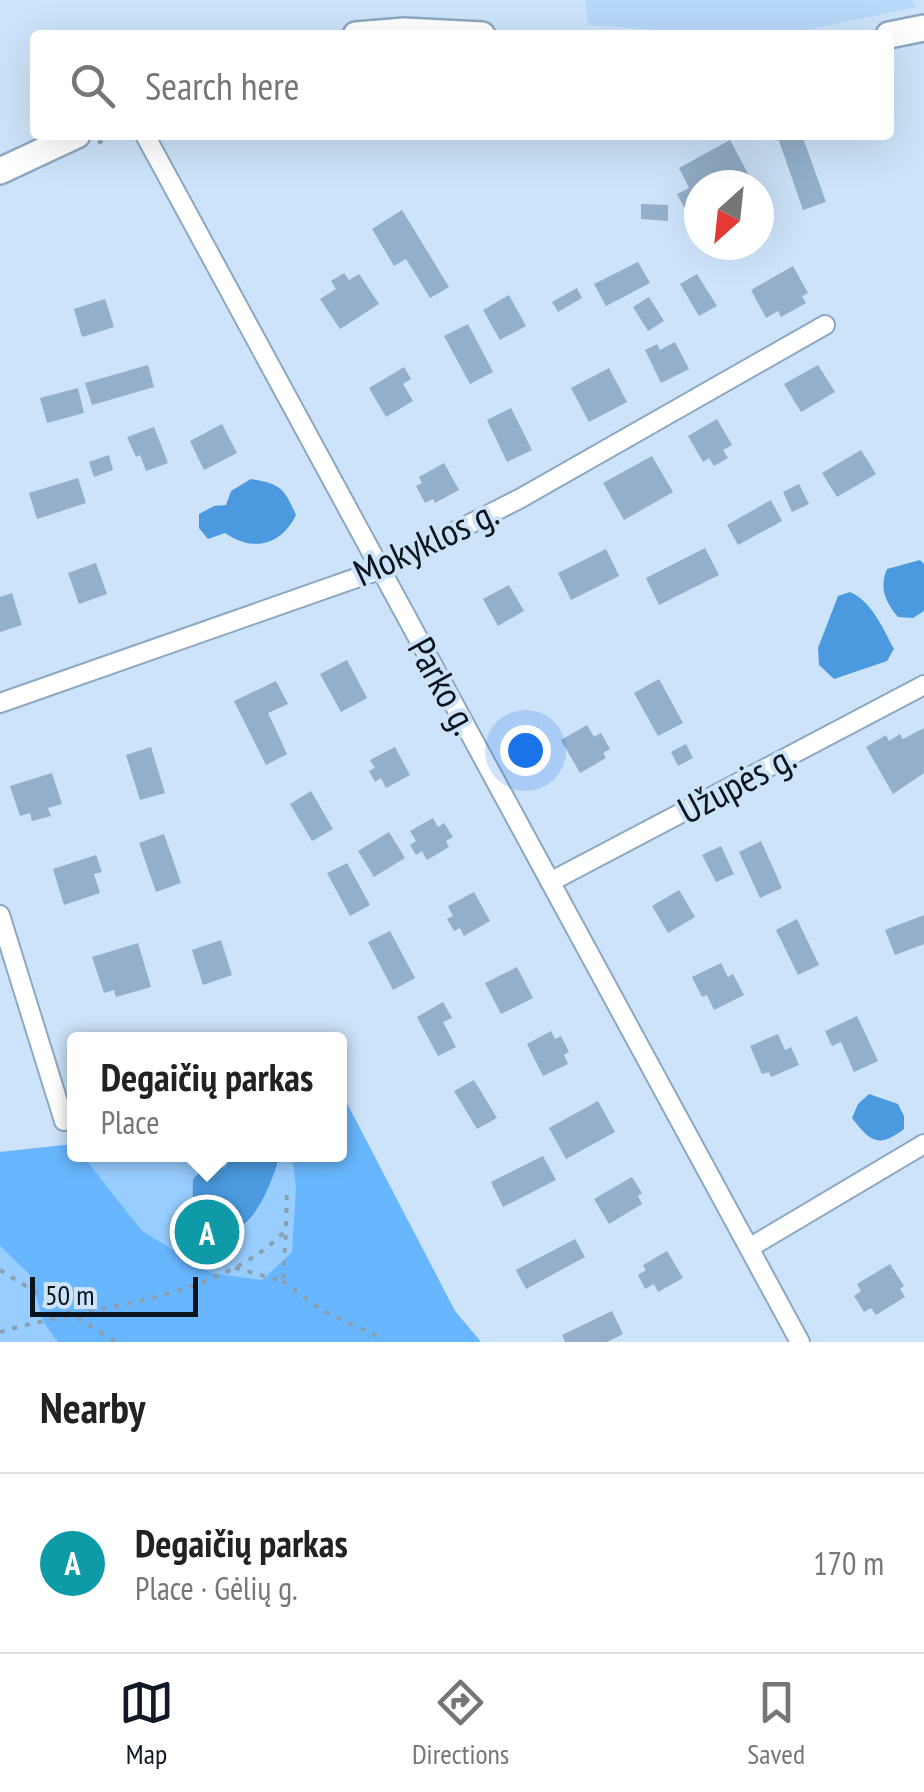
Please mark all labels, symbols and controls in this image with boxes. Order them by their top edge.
search box [30,30,894,140]
icon: search [65,58,120,113]
text: Search here [145,61,299,110]
north arrow [684,170,774,260]
street label: Mokyklos g. [345,487,505,596]
street label: Parko g. [398,628,491,743]
your location [500,725,551,776]
street label: Užupės g. [669,731,804,834]
popup [67,1032,347,1162]
text: Degaičių parkas [101,1052,313,1101]
text: Place [101,1101,159,1143]
pin: A [174,1194,240,1270]
scale bar [30,1272,198,1316]
text: 50 m [45,1276,94,1313]
text: Nearby [40,1380,145,1435]
text: Degaičių parkas [135,1518,348,1567]
text: A [64,1542,81,1584]
text: 170 m [813,1542,884,1584]
text: Place · Gėlių g. [135,1567,298,1609]
tab: Map [119,1675,174,1772]
tab: Directions [412,1675,509,1772]
tab: Saved [747,1675,805,1772]

